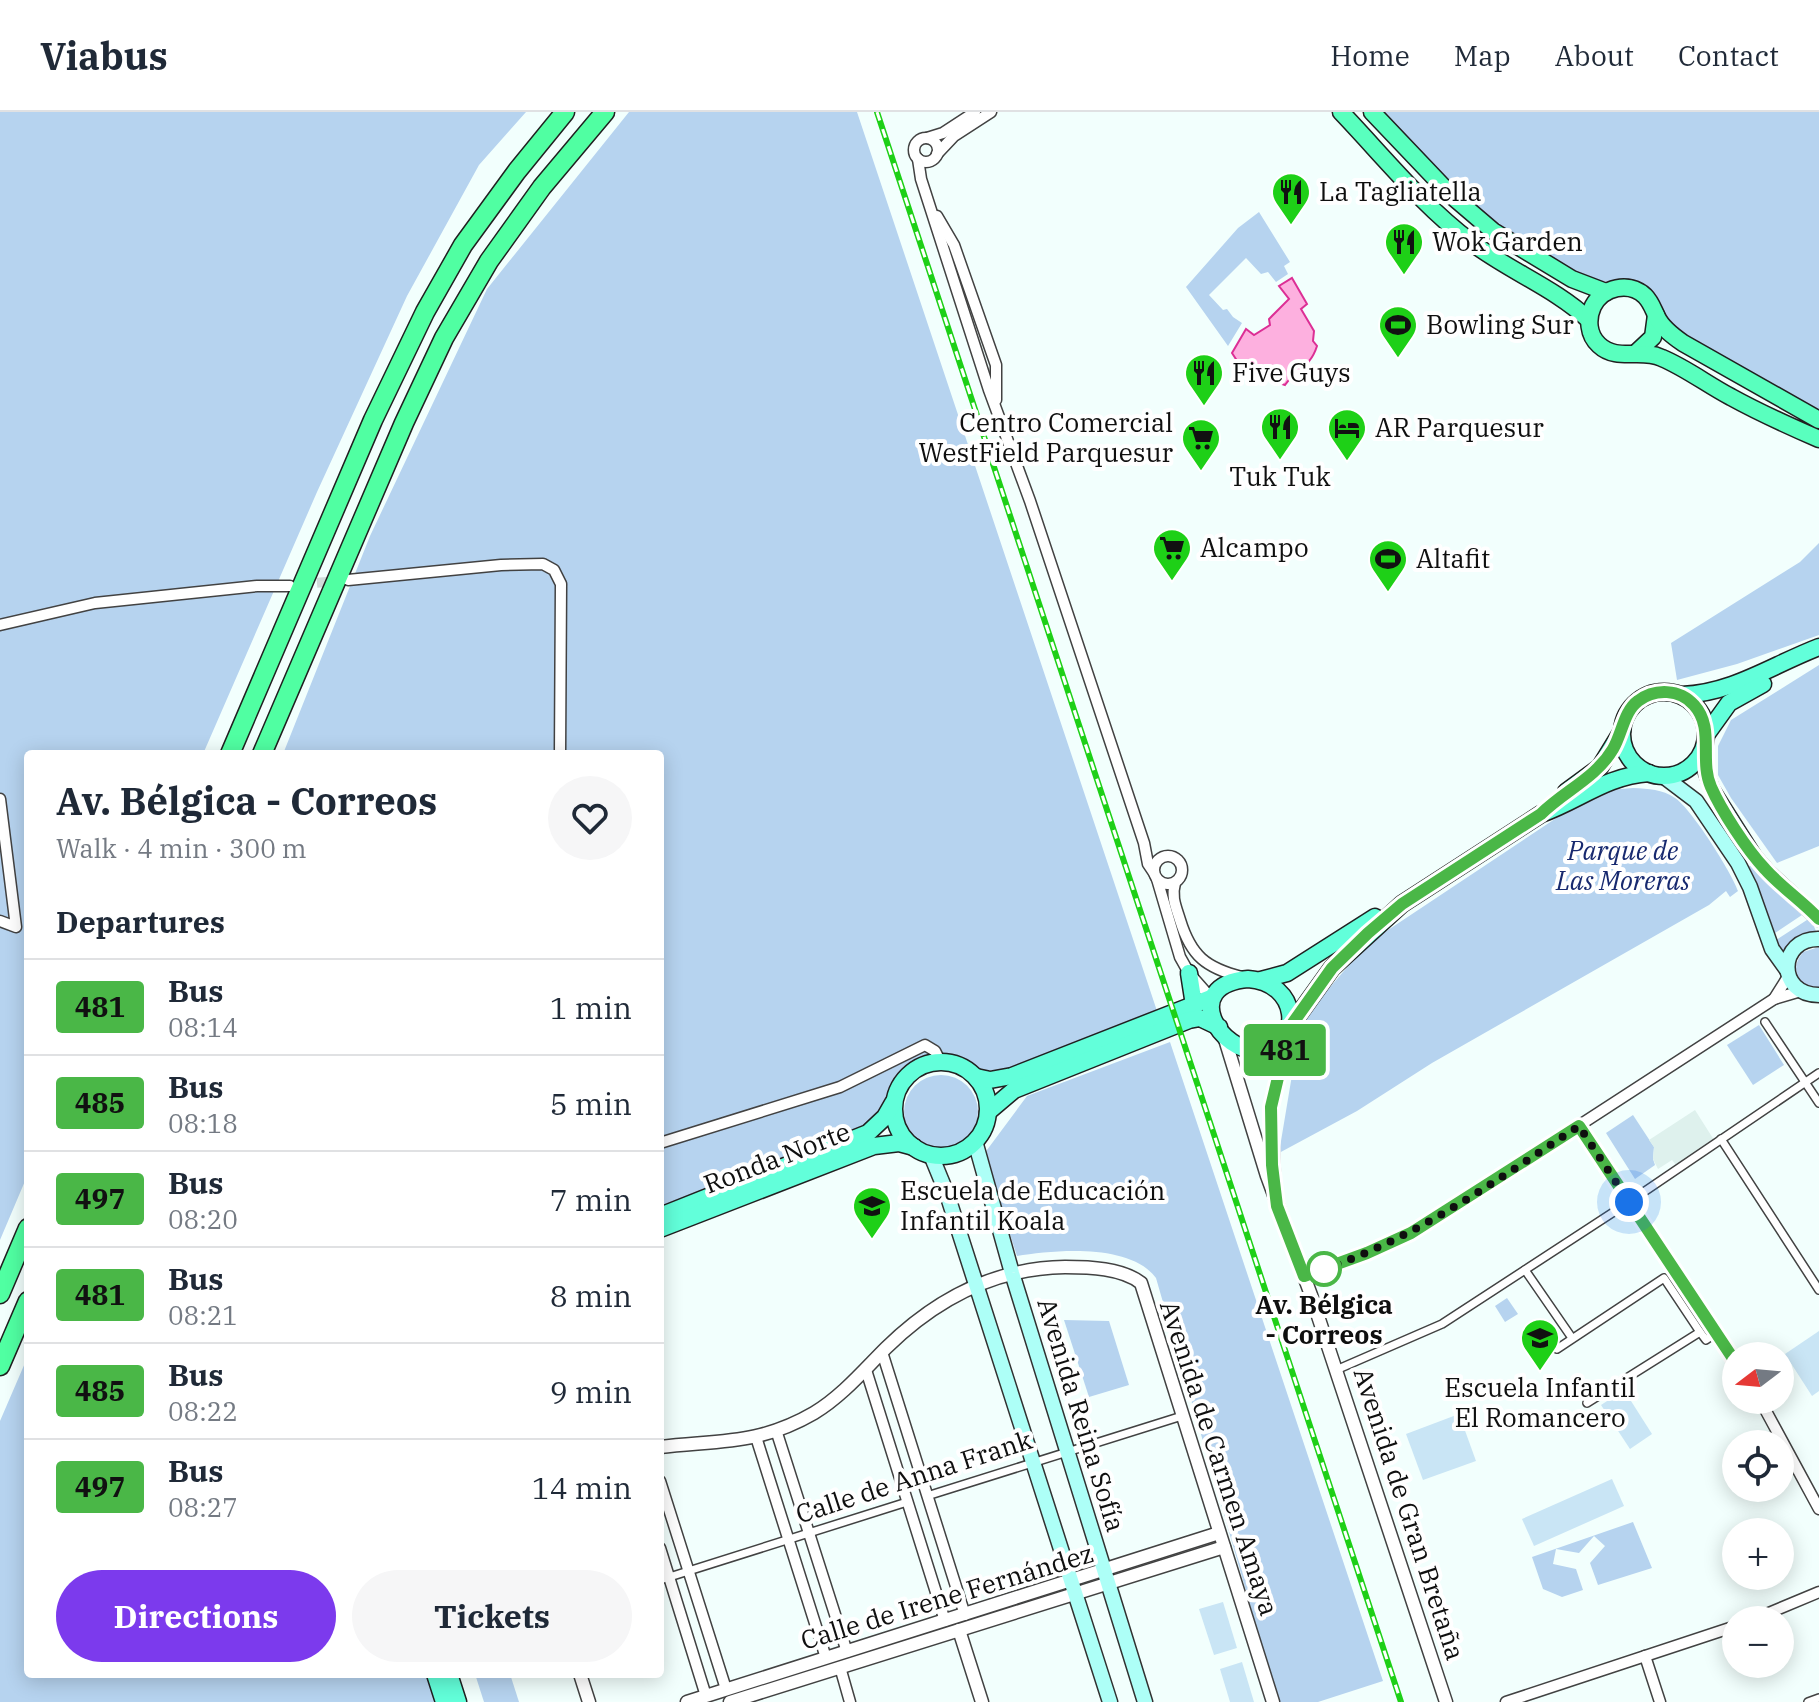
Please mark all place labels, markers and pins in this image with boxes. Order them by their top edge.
restaurant icon: La Tagliatella [1270,171,1312,226]
place label: La Tagliatella [1319,174,1482,208]
restaurant icon: Wok Garden [1383,221,1425,276]
place label: Wok Garden [1432,224,1583,258]
sports icon: Bowling Sur [1377,304,1419,359]
place label: Bowling Sur [1426,307,1574,341]
restaurant icon: Five Guys [1183,352,1225,407]
place label: Five Guys [1232,355,1351,389]
place label: Centro Comercial WestField Parquesur [919,405,1173,469]
restaurant icon: Tuk Tuk [1259,406,1301,461]
hotel icon: AR Parquesur [1326,407,1368,462]
place label: AR Parquesur [1375,410,1544,444]
supermarket icon: Centro Comercial WestField Parquesur [1180,417,1222,472]
place label: Tuk Tuk [1229,459,1331,493]
supermarket icon: Alcampo [1151,527,1193,582]
place label: Alcampo [1200,530,1309,564]
sports icon: Altafit [1367,538,1409,593]
place label: Altafit [1416,541,1490,575]
place label: Escuela de Educación Infantil Koala [900,1173,1165,1237]
school or university icon: Escuela de Educación Infantil Koala [851,1185,893,1240]
marker: Av. Bélgica - Correos [1307,1252,1341,1286]
place label: Av. Bélgica - Correos [1255,1287,1393,1351]
school or university icon: Escuela Infantil El Romancero [1519,1317,1561,1372]
place label: Escuela Infantil El Romancero [1444,1370,1636,1434]

